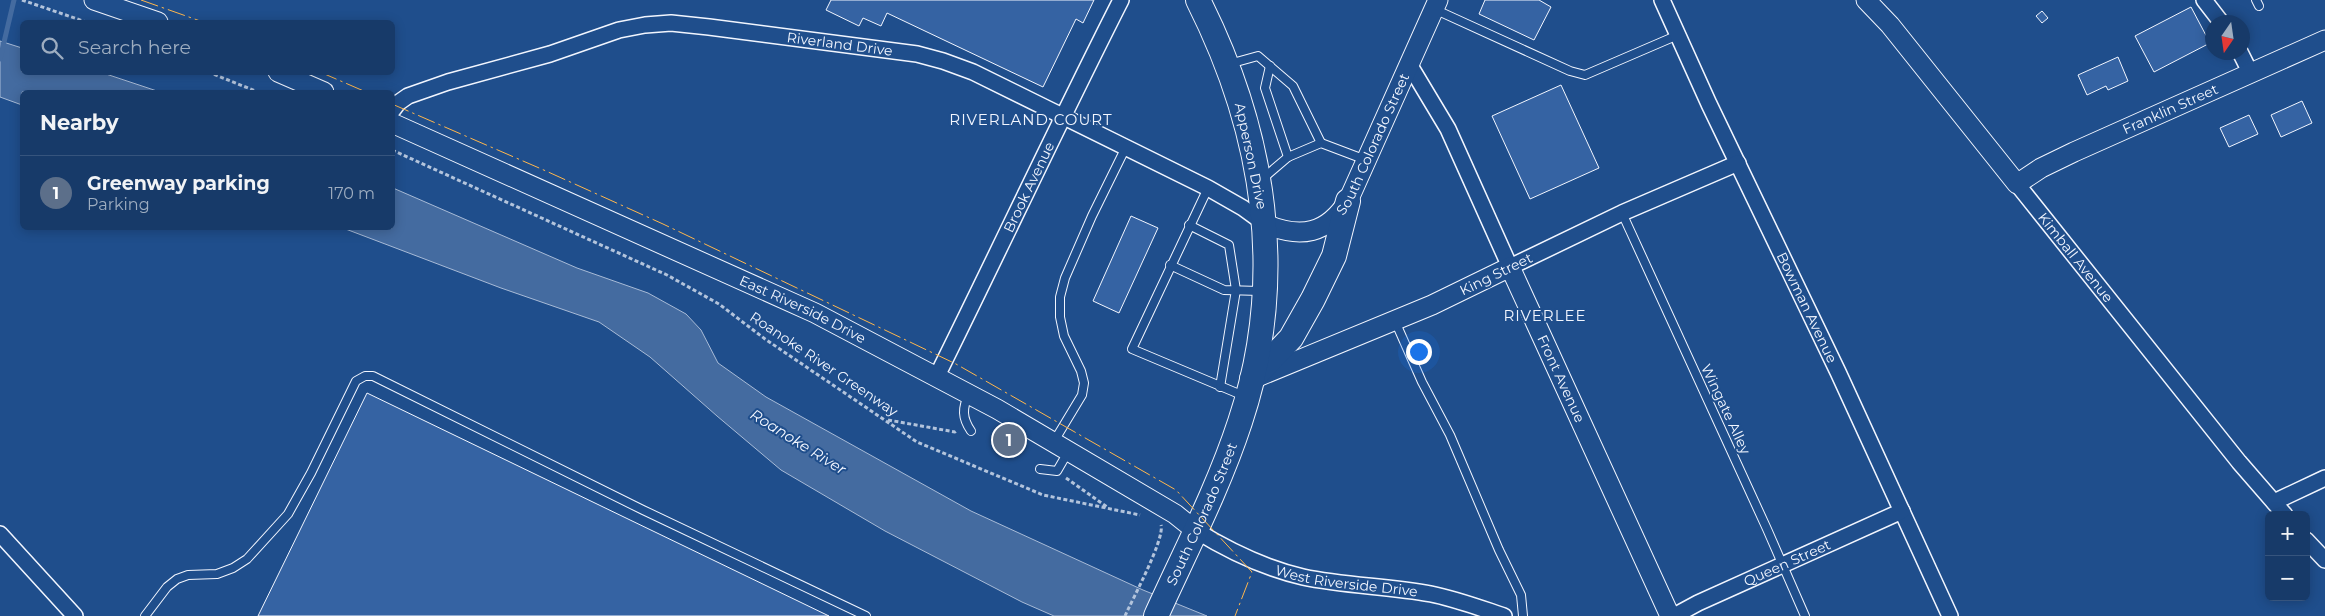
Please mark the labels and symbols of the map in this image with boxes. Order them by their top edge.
north arrow [2205,15,2250,60]
street label: Riverland Drive [786,28,894,60]
street label: South Colorado Street [1332,70,1413,219]
street label: Franklin Street [2120,80,2221,138]
street label: Apperson Drive [1231,101,1271,211]
district label: RIVERLAND COURT [949,110,1113,129]
street label: Brook Avenue [999,139,1058,235]
street label: Kimball Avenue [2034,209,2117,306]
street label: King Street [1457,249,1536,299]
street label: Bowman Avenue [1773,249,1841,366]
street label: East Riverside Drive [737,271,869,347]
district label: RIVERLEE [1503,306,1587,325]
street label: Roanoke River Greenway [747,308,902,421]
street label: Front Avenue [1533,332,1589,425]
your location [1406,339,1432,365]
street label: Wingate Alley [1697,361,1755,457]
water label: Roanoke River [747,405,851,479]
pin: 1 [993,421,1025,459]
street label: South Colorado Street [1162,440,1241,588]
street label: Queen Street [1741,535,1834,590]
street label: West Riverside Drive [1273,561,1419,601]

